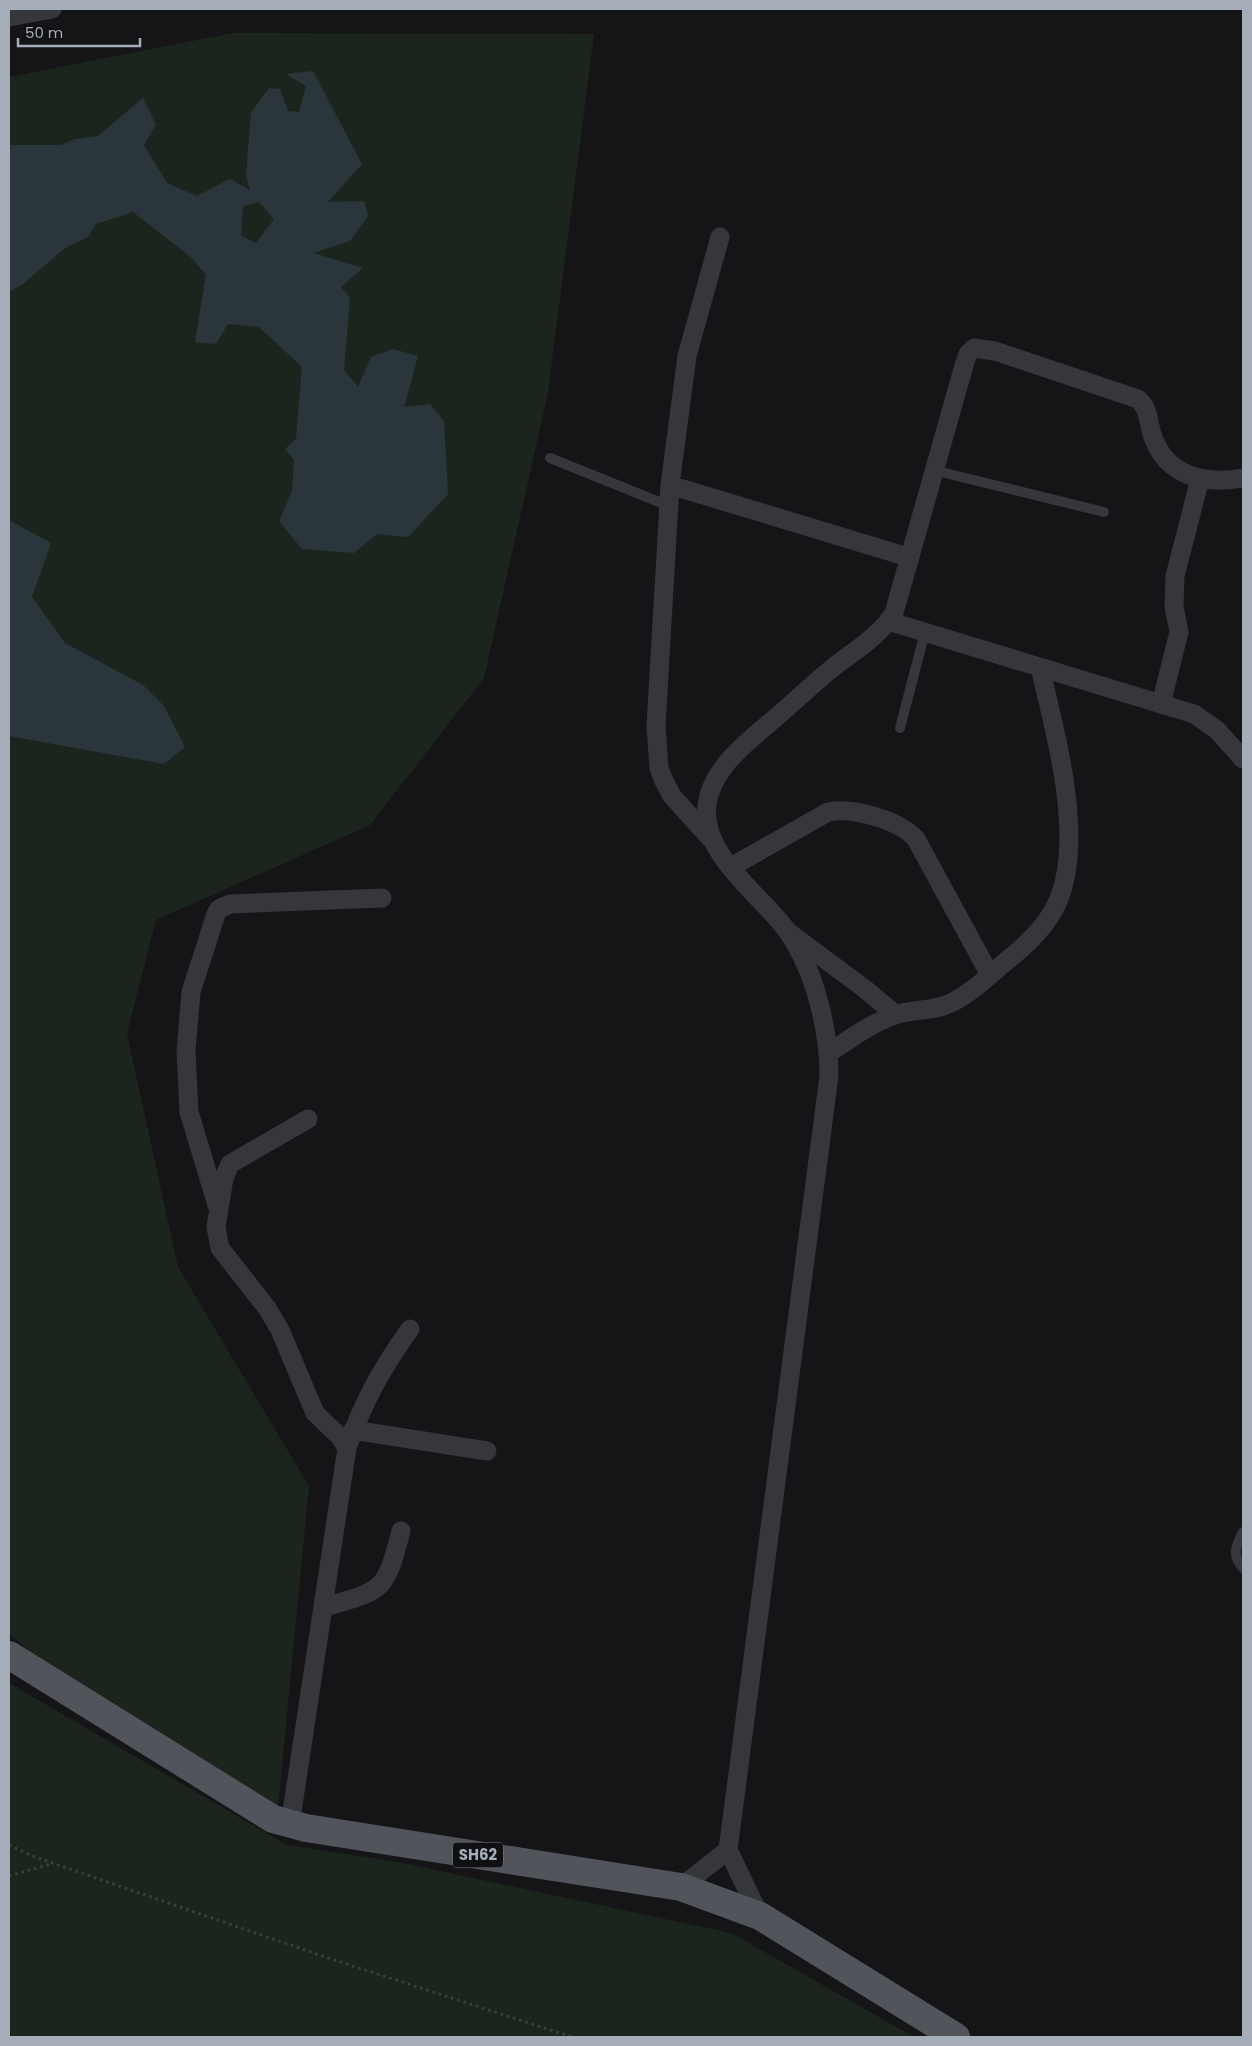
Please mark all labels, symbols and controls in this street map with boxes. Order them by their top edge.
scale bar [18,15,140,47]
text: 50 m [25,22,63,43]
road number: SH62 [453,1842,503,1868]

